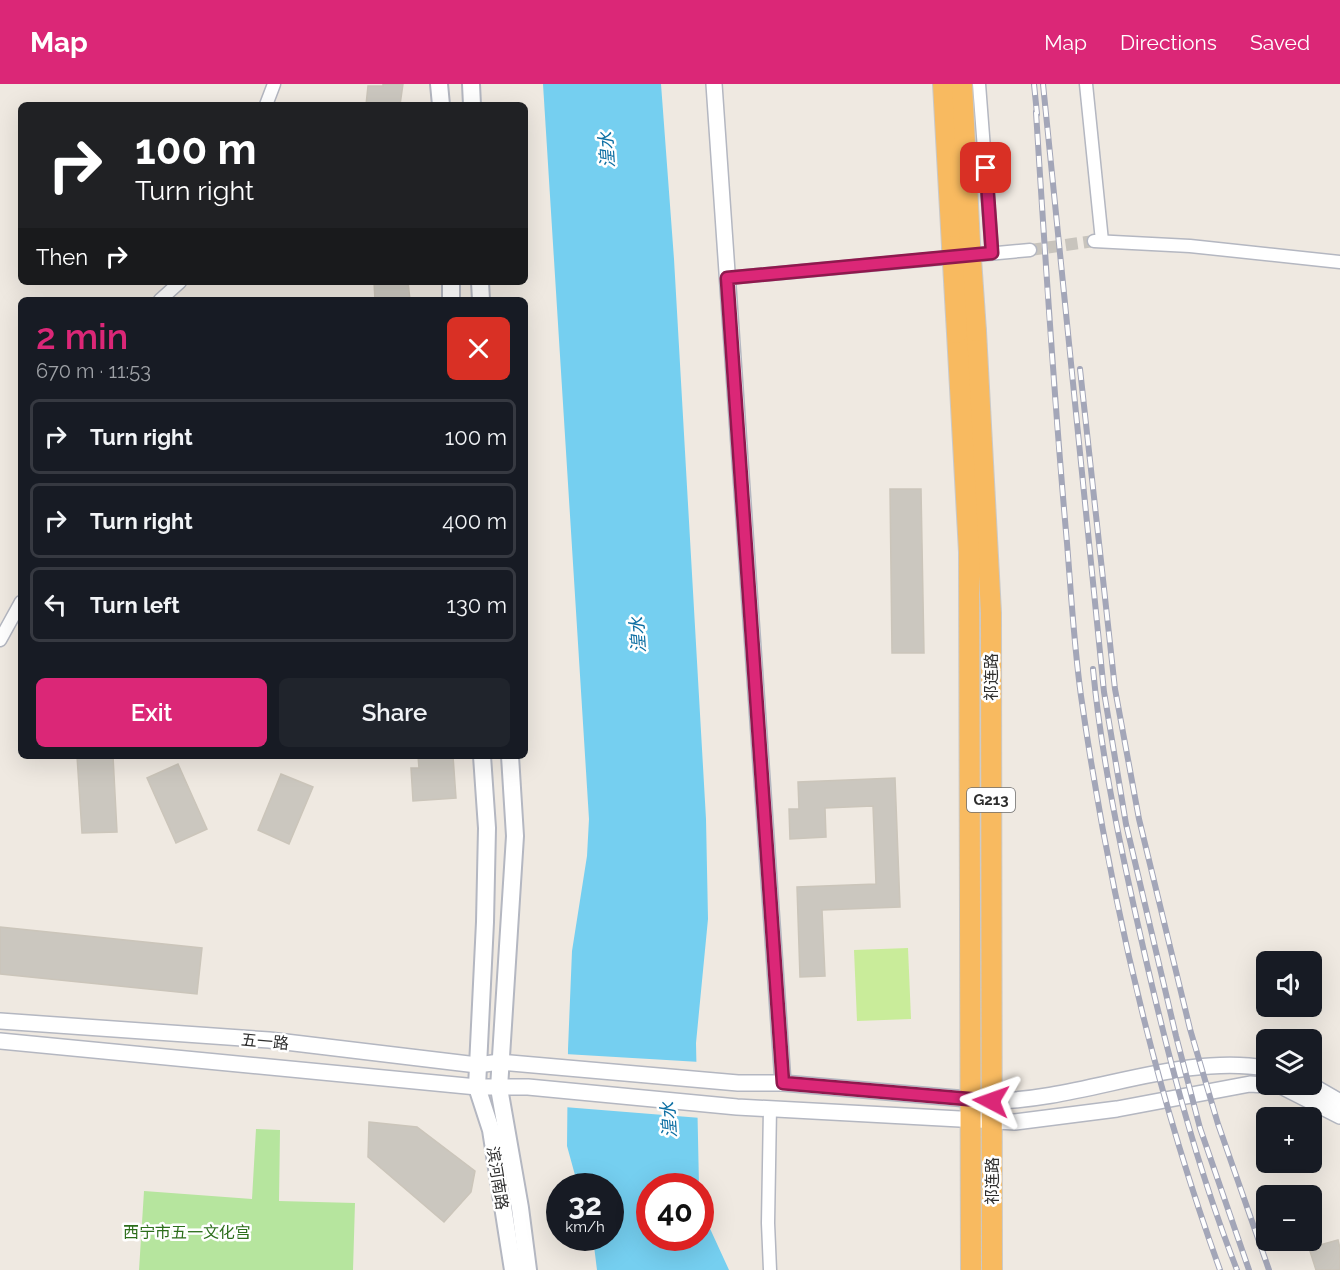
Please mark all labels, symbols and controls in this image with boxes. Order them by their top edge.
text: Map [30,26,88,59]
text: Map [1044,30,1087,55]
text: Directions [1120,30,1217,55]
text: Saved [1250,30,1310,55]
text: 100 m [135,125,257,174]
icon: right [36,126,114,204]
water label: 湟水 [595,130,618,169]
pin [960,142,1011,193]
icon: arrive [969,151,1002,184]
text: Turn right [135,175,254,206]
icon: right [100,240,133,273]
text: Then [36,244,88,270]
text: 2 min [36,315,128,357]
button: close [447,317,510,380]
text: 670 m · 11:53 [36,359,151,383]
icon: right [39,420,72,453]
text: Turn right [90,424,193,450]
text: 100 m [445,424,507,450]
icon: right [39,504,72,537]
text: Turn right [90,508,193,534]
text: 400 m [442,508,507,534]
icon: left [39,588,72,621]
text: Turn left [90,592,180,618]
text: 130 m [447,592,507,618]
water label: 湟水 [626,615,649,654]
street label: 祁连路 [982,653,1001,701]
button: Exit [36,678,267,747]
button: Share [279,678,510,747]
road number: G213 [967,788,1015,812]
map controls [1256,951,1322,1251]
button: sound [1256,951,1322,1017]
button: layers [1256,1029,1322,1095]
street label: 五一路 [240,1030,290,1053]
position arrow [959,1069,1023,1133]
water label: 湟水 [657,1100,680,1139]
button: + [1256,1107,1322,1173]
street label: 滨河南路 [483,1145,512,1211]
street label: 祁连路 [983,1157,1002,1205]
speed limit sign: 40 [636,1173,714,1251]
button: − [1256,1185,1322,1251]
text: 32 [568,1187,602,1222]
text: km/h [565,1218,605,1236]
park label: 西宁市五一文化宫 [123,1223,251,1242]

